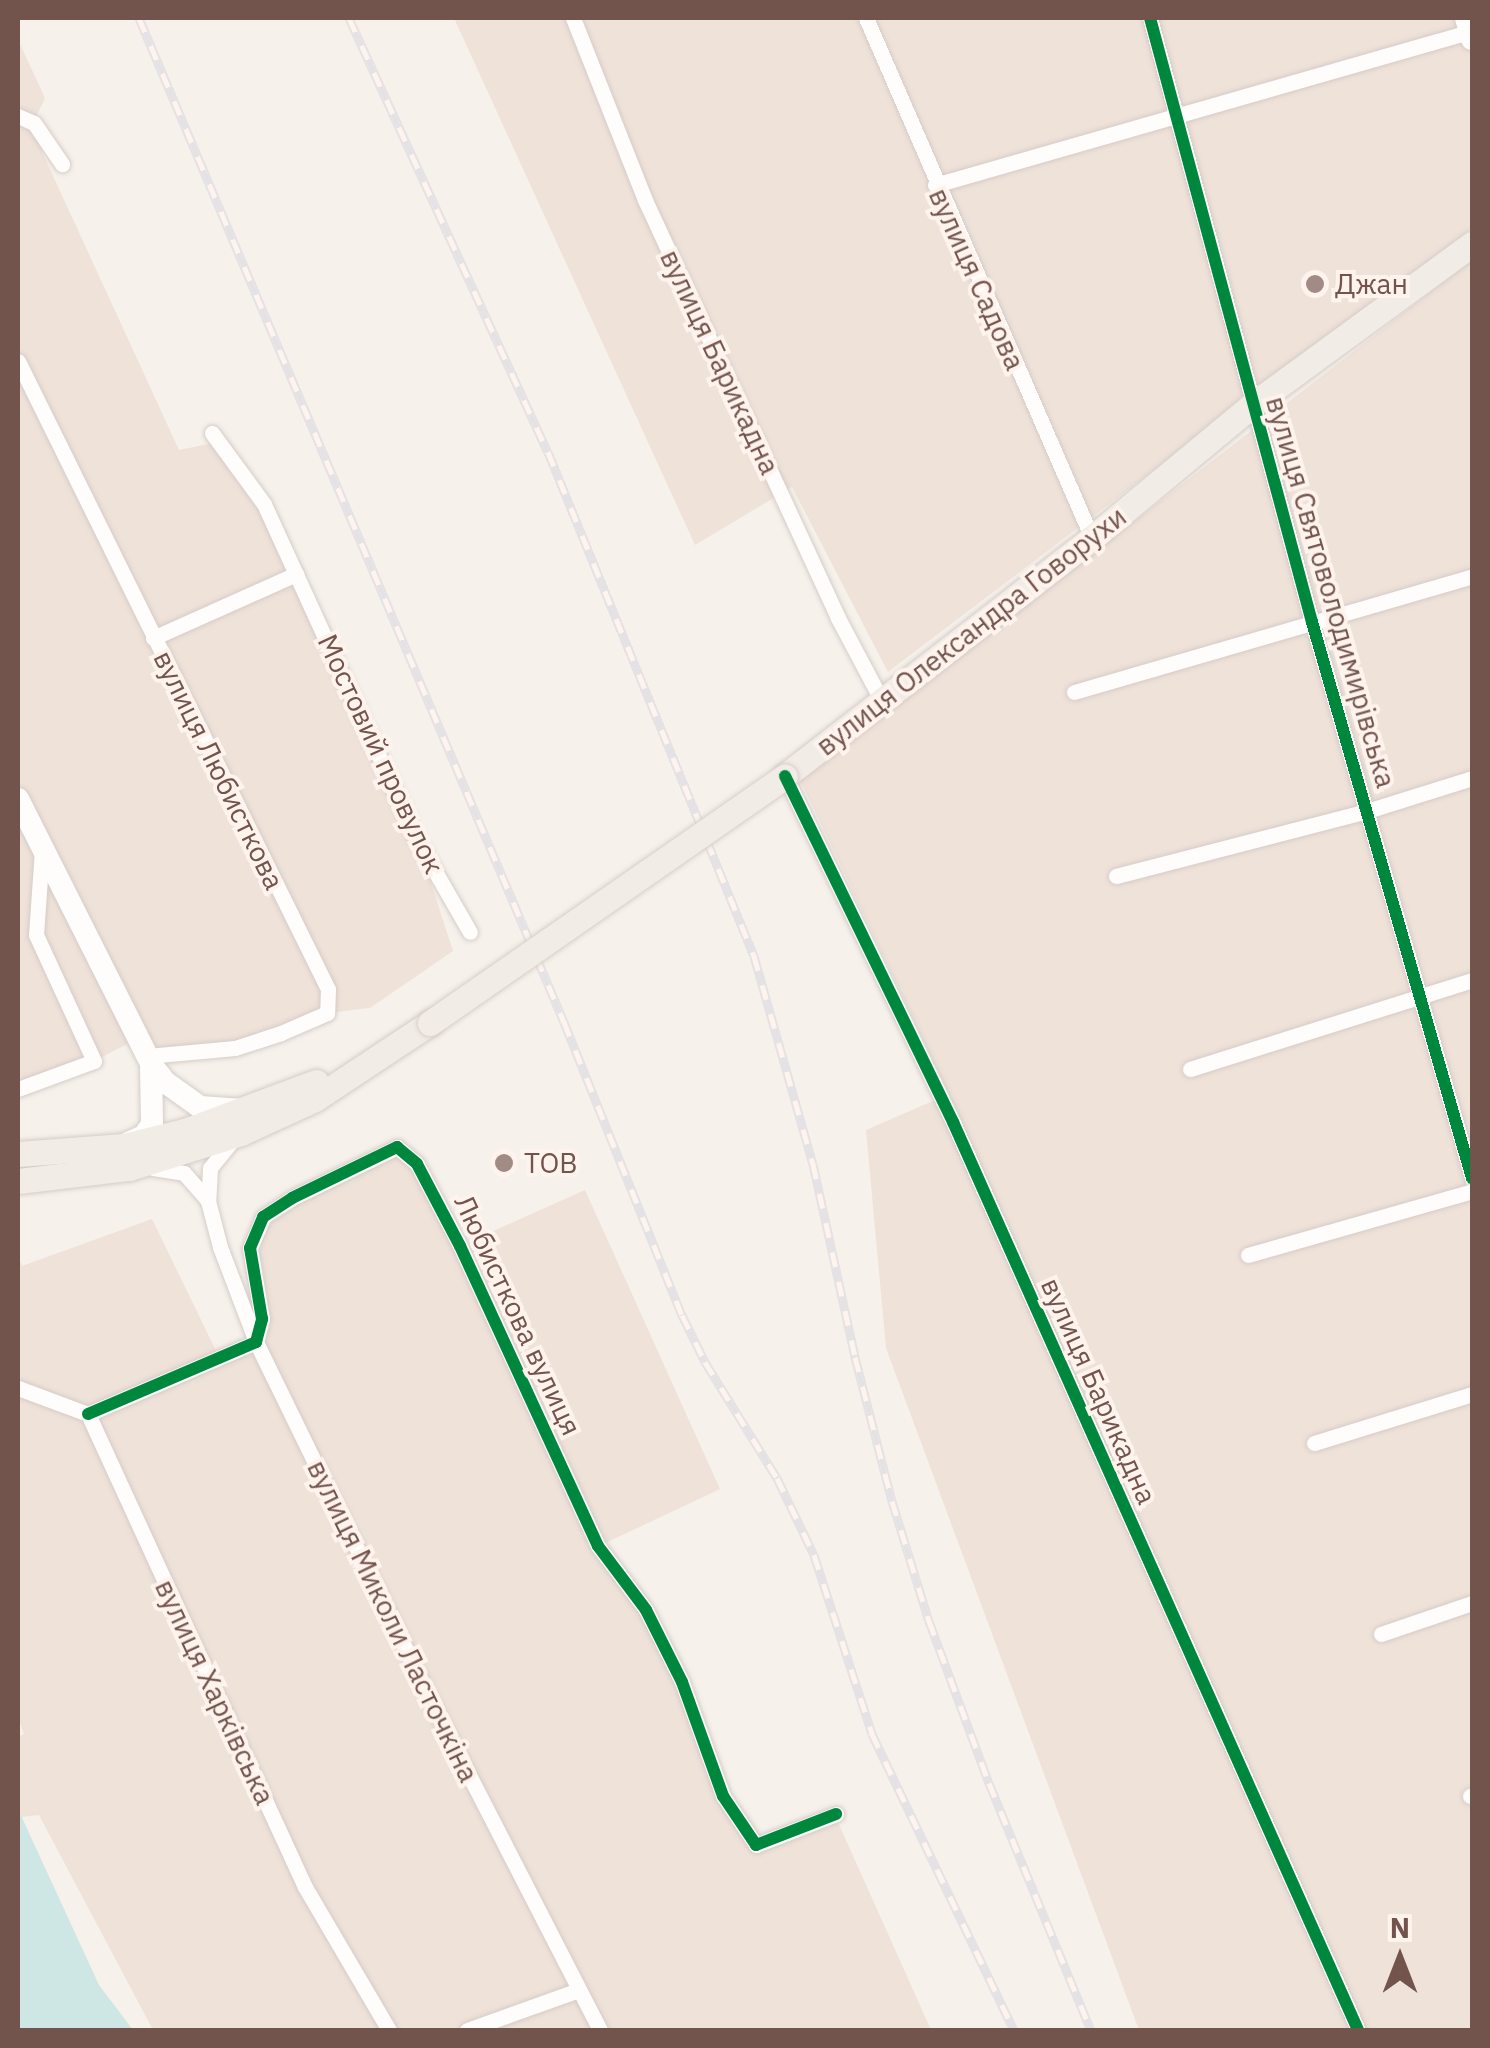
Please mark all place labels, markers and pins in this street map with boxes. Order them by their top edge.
place label: Джан [1335,267,1408,301]
marker: Джан [1304,273,1326,295]
place label: ТОВ [524,1146,578,1180]
marker: ТОВ [493,1152,515,1174]

